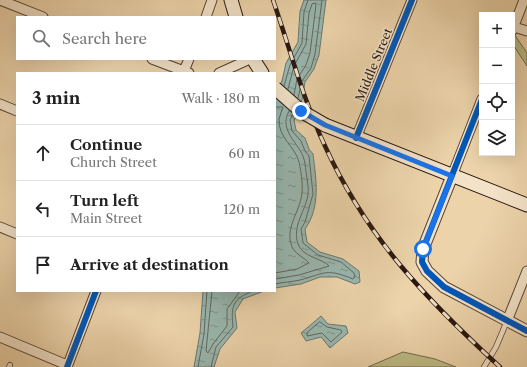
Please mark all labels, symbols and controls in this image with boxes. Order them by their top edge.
map controls [479,12,515,156]
button: + [479,12,515,48]
search box [16,16,276,60]
street label: Middle Street [352,25,395,104]
icon: search [30,27,52,49]
text: Search here [62,29,147,48]
button: − [479,48,515,84]
button: locate [479,84,515,120]
text: 3 min [32,88,81,108]
text: Walk · 180 m [181,90,260,106]
route end [292,102,310,120]
button: layers [479,120,515,156]
text: Continue [70,135,142,154]
icon: ahead [32,142,54,164]
text: 60 m [229,145,260,161]
text: Church Street [70,154,157,170]
text: Turn left [70,191,139,210]
icon: left [32,198,54,220]
text: 120 m [223,201,260,217]
text: Main Street [70,210,142,226]
route start [414,240,432,258]
icon: arrive [32,254,54,276]
text: Arrive at destination [70,255,229,274]

